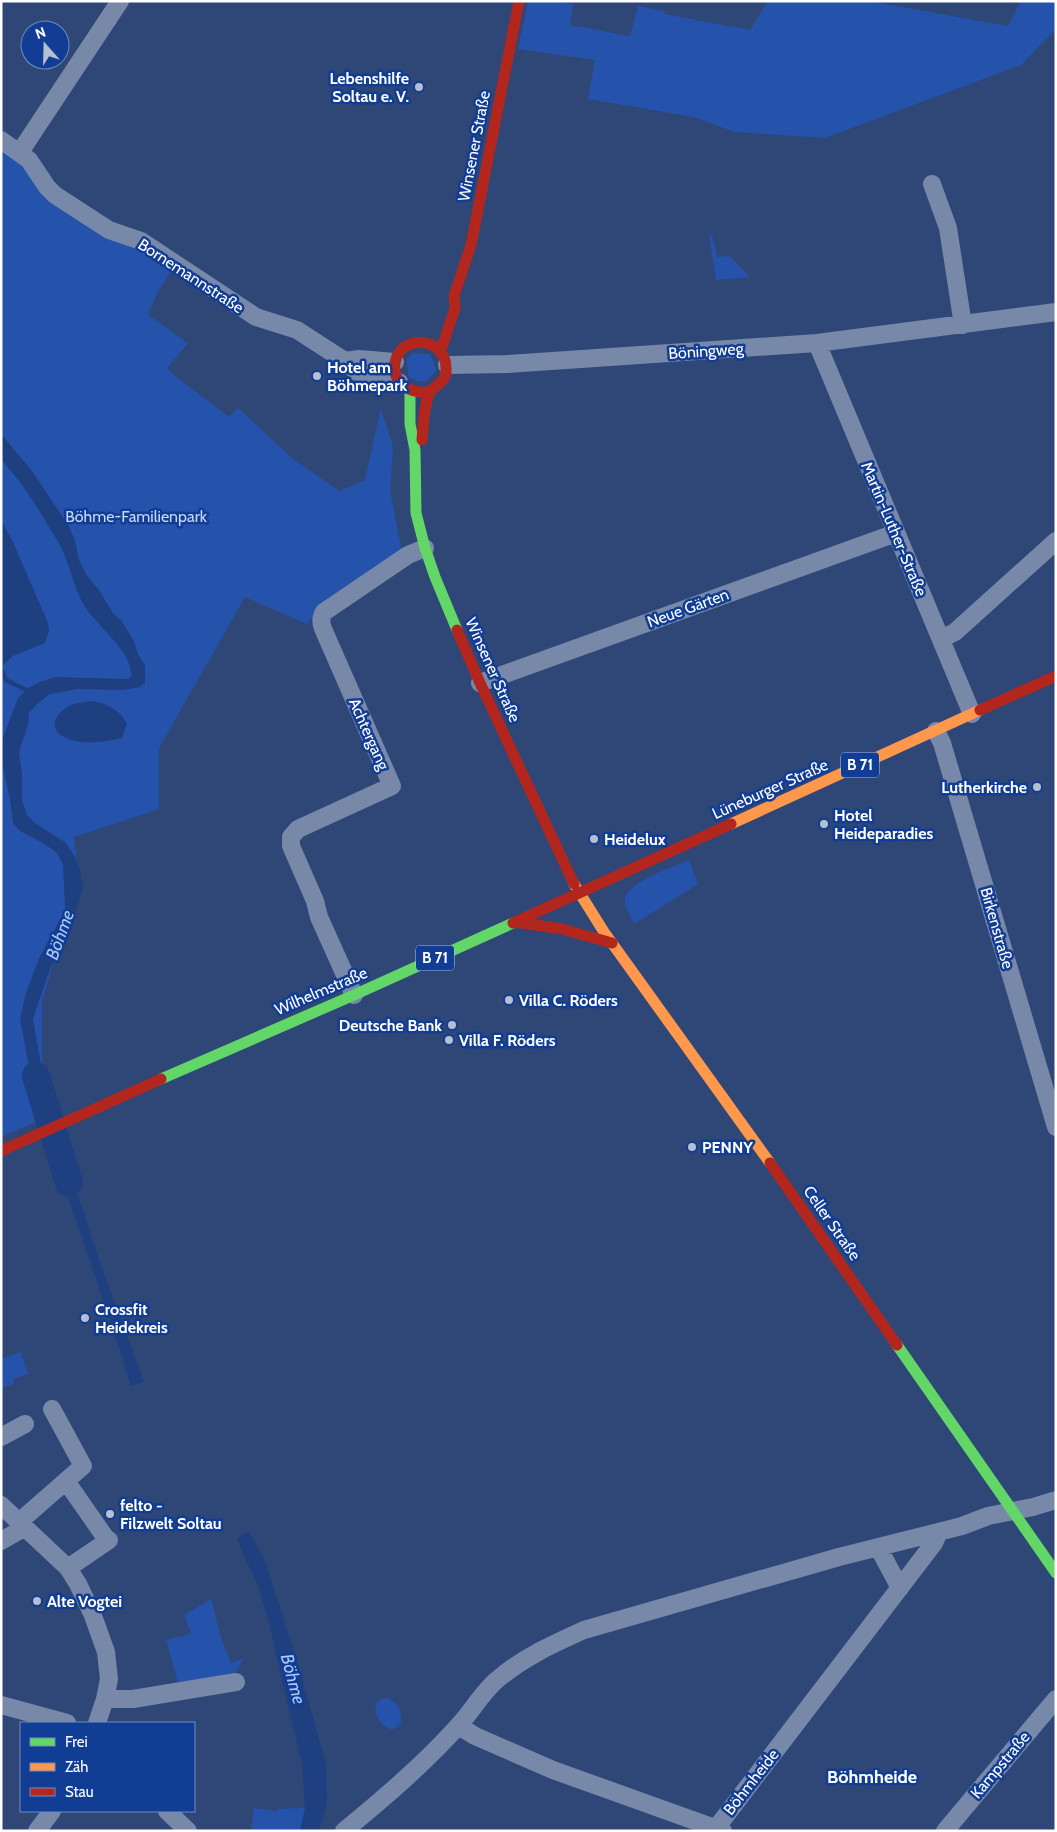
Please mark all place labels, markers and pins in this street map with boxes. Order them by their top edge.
place label: Lebenshilfe Soltau e. V. [329,69,409,106]
marker: Lebenshilfe Soltau e. V. [413,81,425,93]
place label: Hotel am Böhmepark [327,358,407,395]
marker: Hotel am Böhmepark [311,370,323,382]
place label: Lutherkirche [941,778,1027,797]
marker: Lutherkirche [1031,781,1043,793]
place label: Hotel Heideparadies [834,806,933,843]
marker: Hotel Heideparadies [818,818,830,830]
place label: Heidelux [604,830,666,849]
marker: Heidelux [588,833,600,845]
place label: Villa C. Röders [519,991,618,1010]
marker: Villa C. Röders [503,994,515,1006]
place label: Deutsche Bank [339,1016,442,1035]
marker: Deutsche Bank [446,1019,458,1031]
place label: Villa F. Röders [459,1031,556,1050]
marker: Villa F. Röders [443,1034,455,1046]
place label: PENNY [702,1138,753,1157]
marker: PENNY [686,1141,698,1153]
place label: Crossfit Heidekreis [95,1300,168,1337]
marker: Crossfit Heidekreis [79,1312,91,1324]
place label: felto - Filzwelt Soltau [120,1496,222,1533]
marker: felto - Filzwelt Soltau [104,1508,116,1520]
place label: Alte Vogtei [47,1592,122,1611]
marker: Alte Vogtei [31,1595,43,1607]

